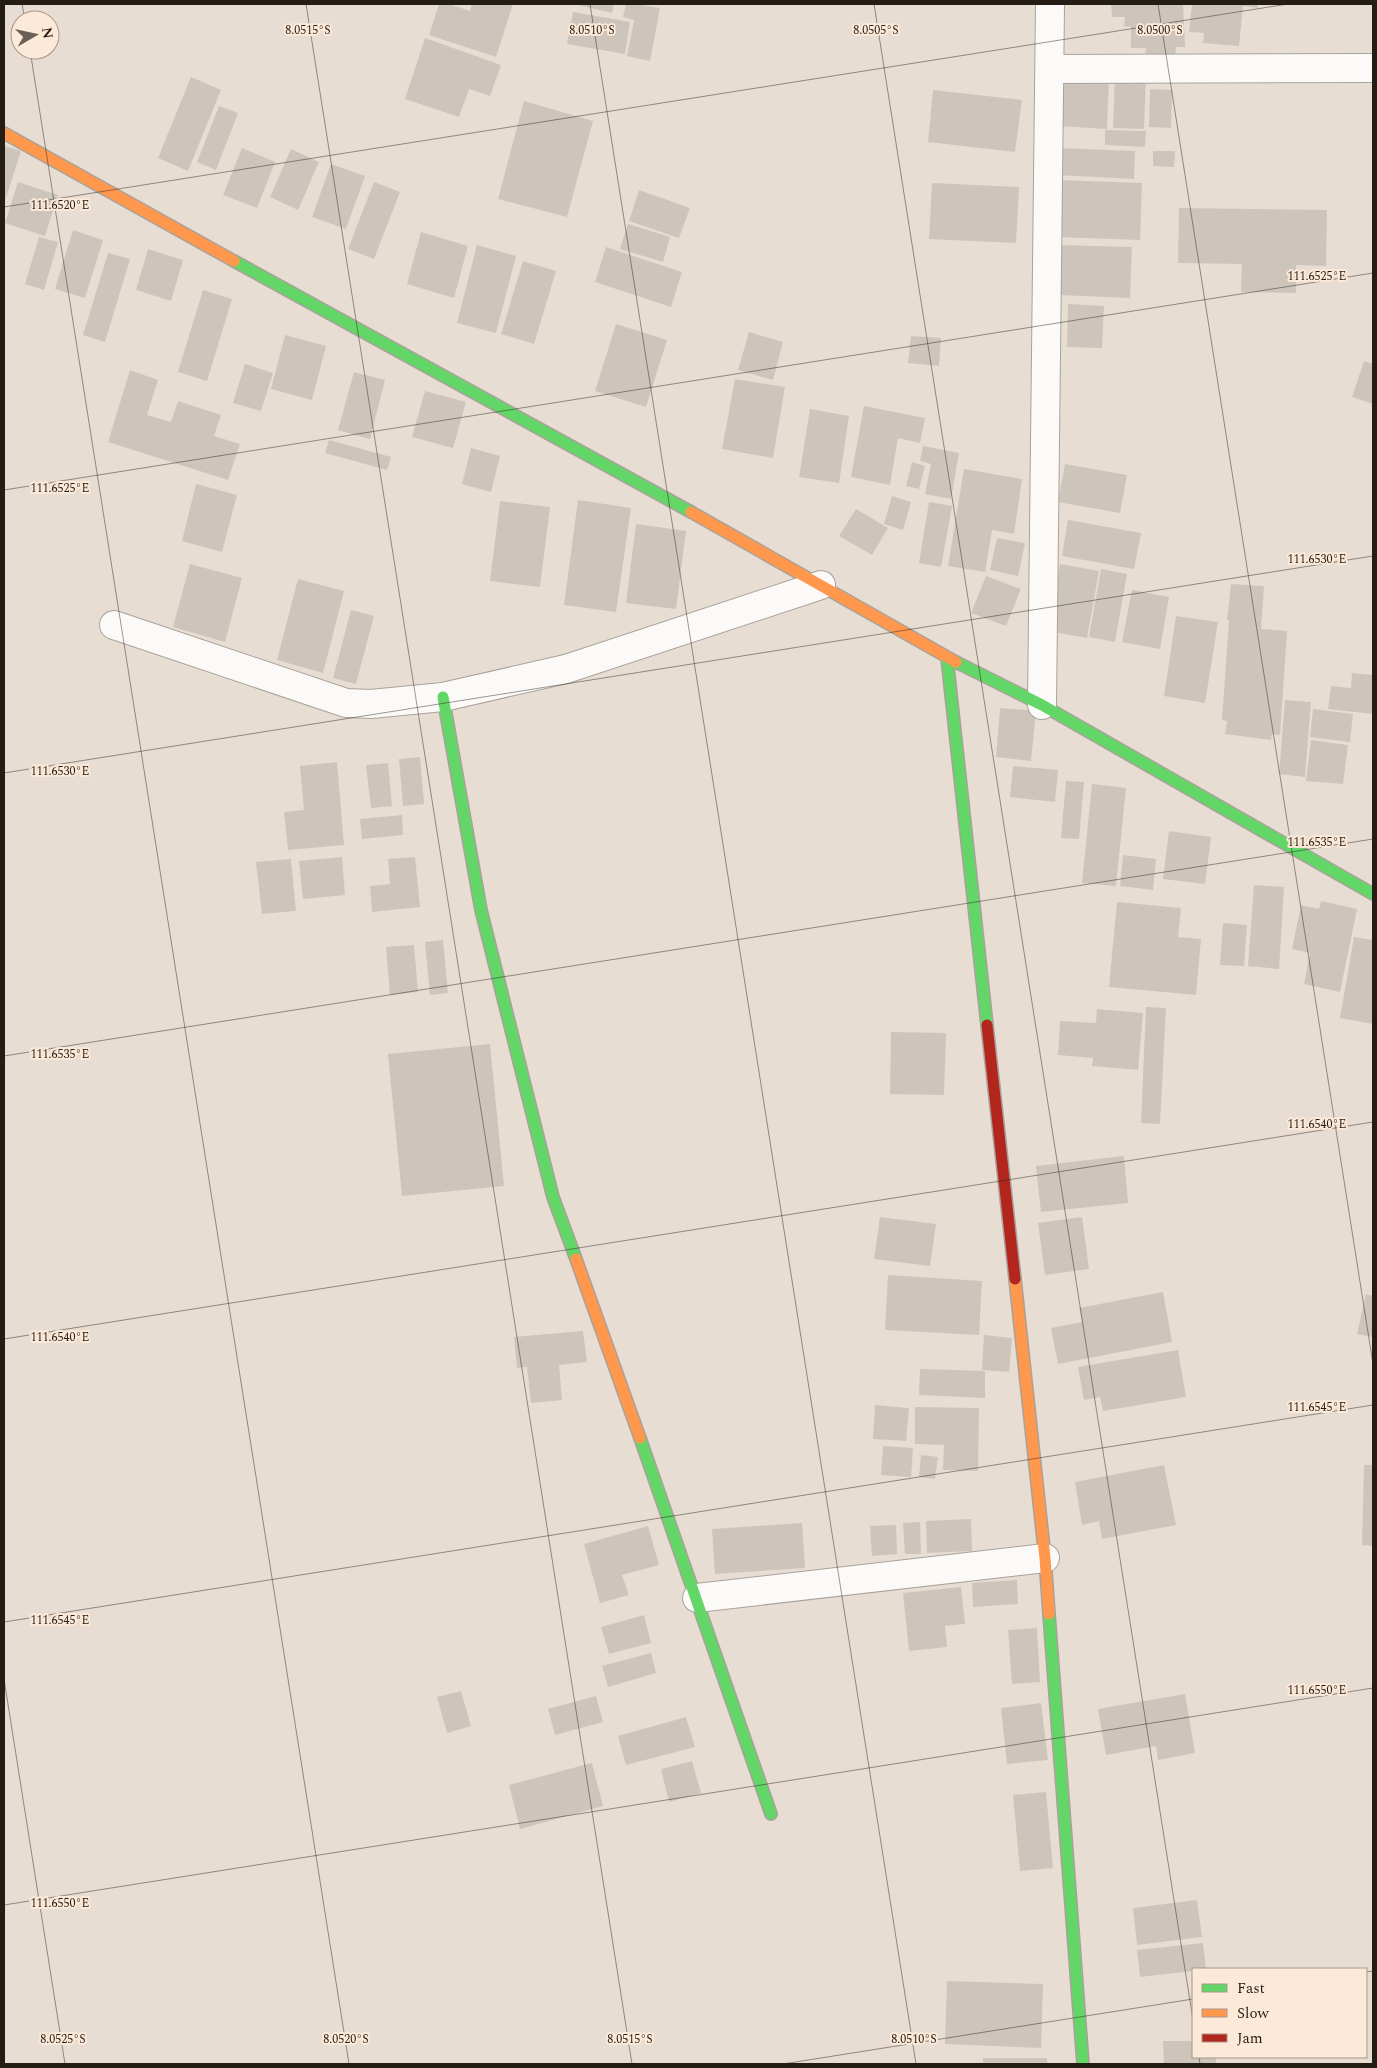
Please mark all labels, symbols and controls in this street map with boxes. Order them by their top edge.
north arrow [10,10,60,60]
text: 8.0515°S [285,21,331,40]
text: 8.0510°S [569,21,615,40]
text: 8.0505°S [853,21,899,40]
text: 8.0500°S [1137,21,1183,40]
text: N [36,26,59,40]
text: 111.6520°E [31,196,89,215]
text: 111.6525°E [1288,267,1346,286]
text: 111.6525°E [31,479,89,498]
text: 111.6530°E [1288,550,1346,569]
text: 111.6530°E [31,762,89,781]
text: 111.6535°E [1288,833,1346,852]
text: 111.6535°E [31,1045,89,1064]
text: 111.6540°E [1288,1115,1346,1134]
text: 111.6540°E [31,1328,89,1347]
text: 111.6545°E [1288,1398,1346,1417]
text: 111.6545°E [31,1611,89,1630]
text: 111.6550°E [1288,1681,1346,1700]
text: 111.6550°E [31,1894,89,1913]
legend [1192,1968,1367,2058]
text: Fast [1237,1977,1265,2000]
text: Slow [1237,2002,1269,2025]
text: Jam [1237,2027,1263,2050]
text: 8.0525°S [40,2030,86,2049]
text: 8.0520°S [323,2030,369,2049]
text: 8.0515°S [607,2030,653,2049]
text: 8.0510°S [891,2030,937,2049]

